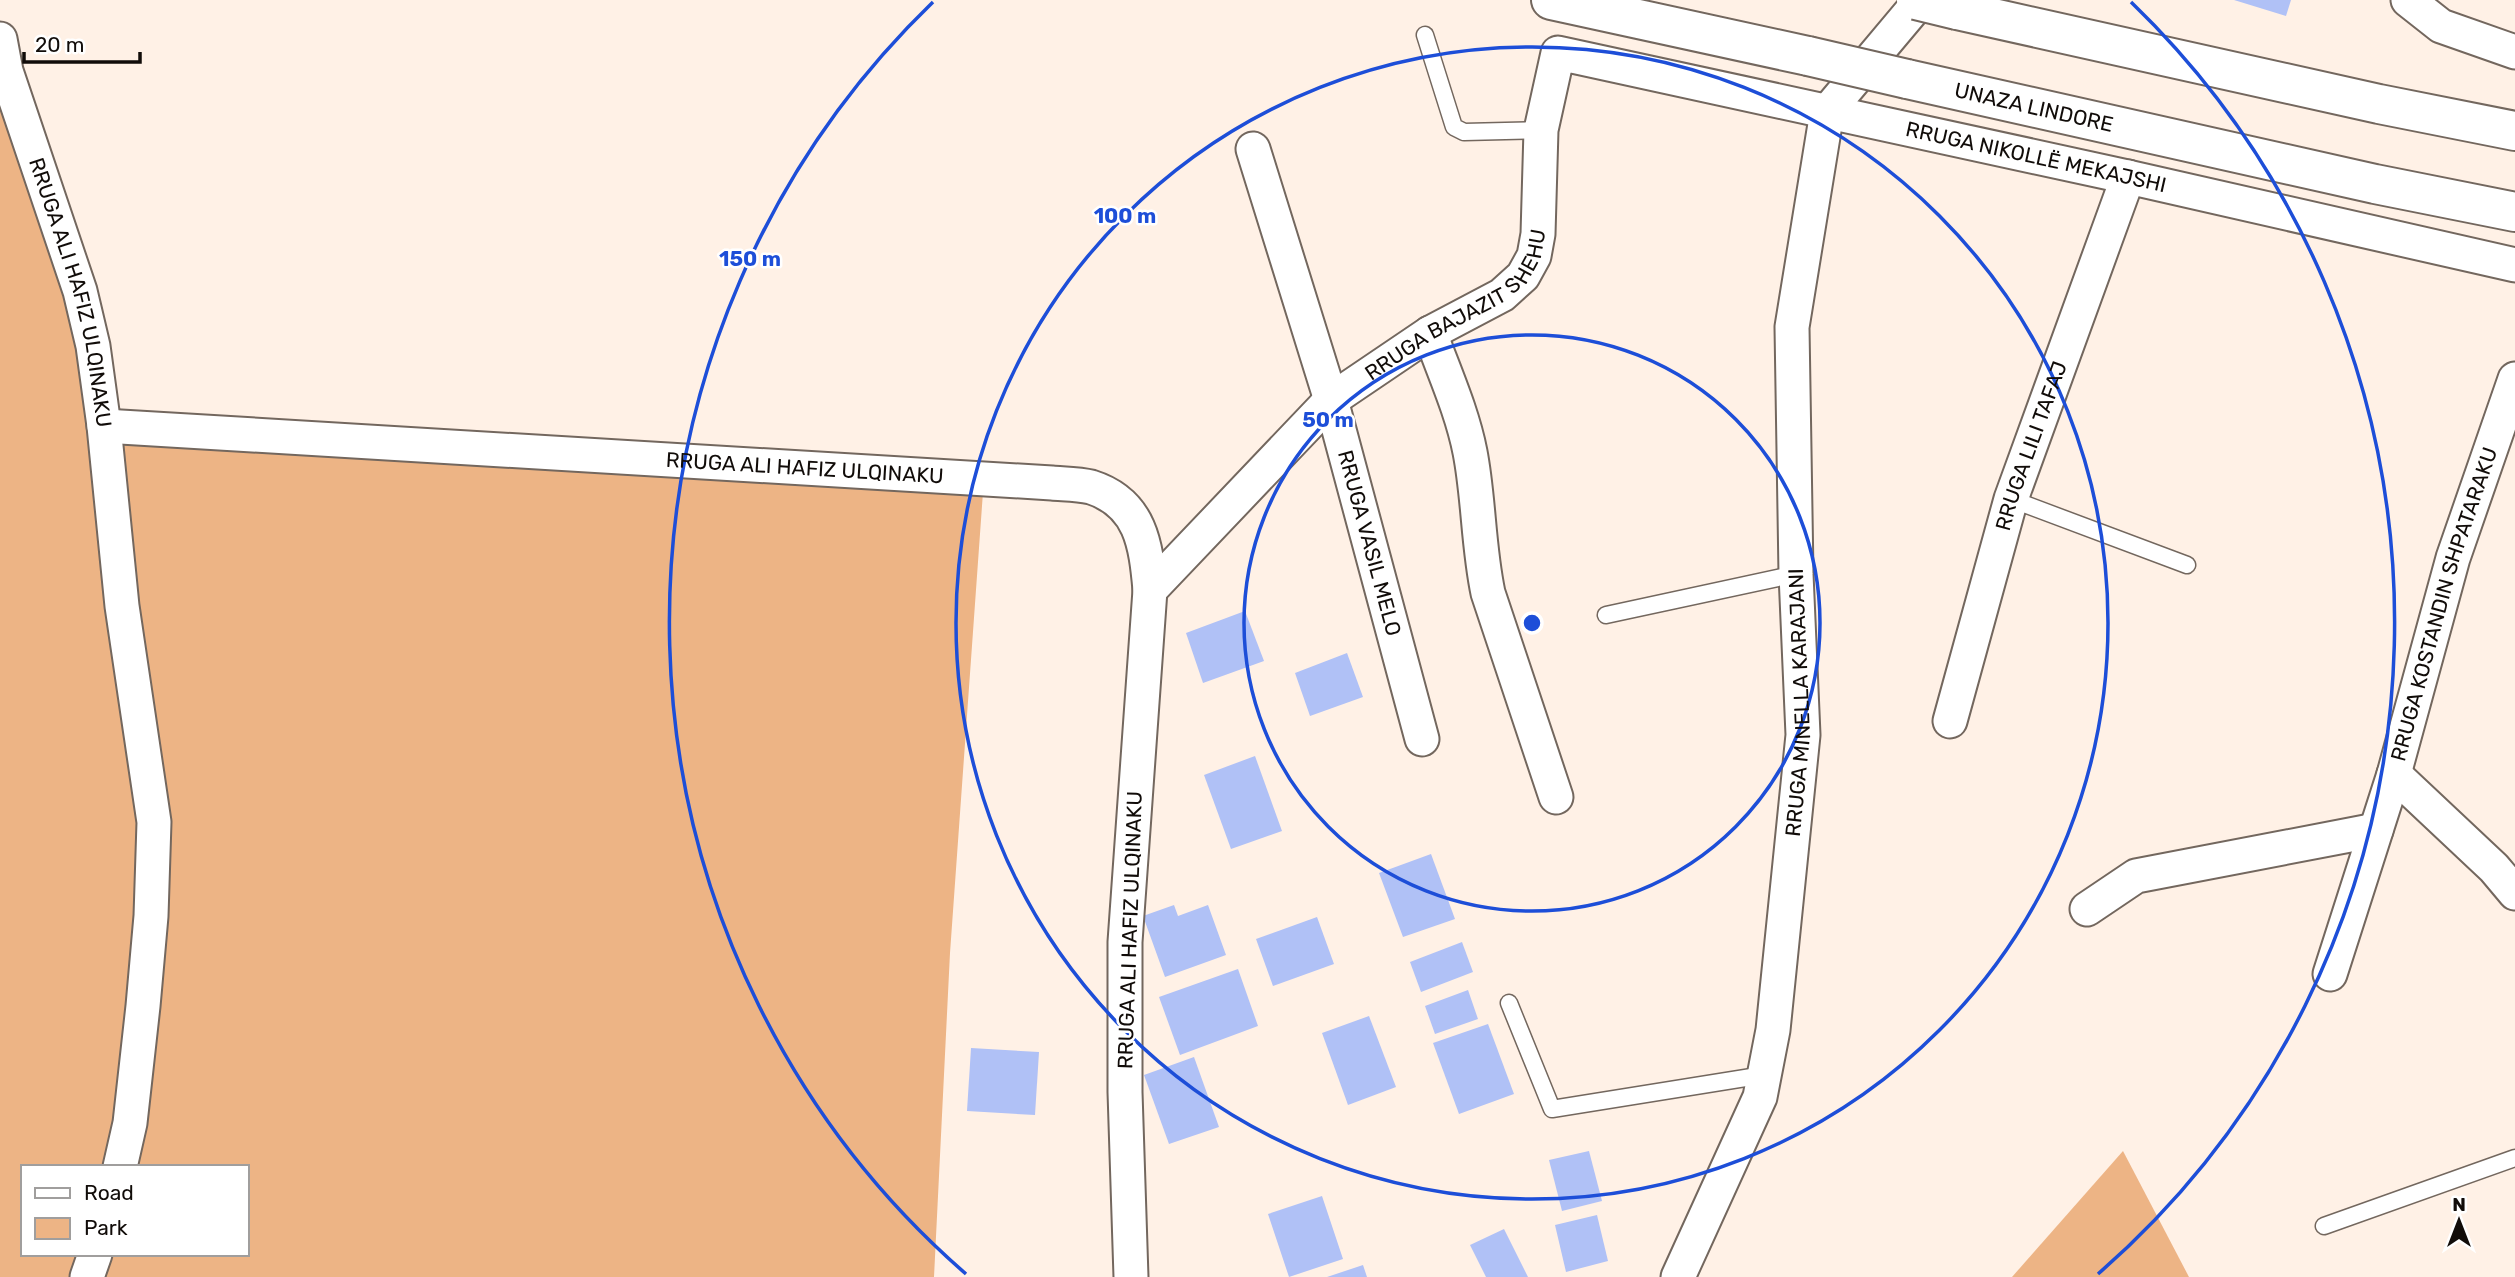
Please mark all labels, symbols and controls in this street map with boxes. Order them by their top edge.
scale bar [24,21,140,65]
text: 20 m [35,32,84,57]
street label: UNAZA LINDORE [1952,77,2116,137]
street label: RRUGA NIKOLLË MEKAJSHI [1904,116,2169,197]
street label: RRUGA ALI HAFIZ ULQINAKU [24,154,117,429]
text: 100 m [1094,203,1156,228]
street label: RRUGA BAJAZIT SHEHU [1360,227,1551,385]
text: 150 m [719,246,781,271]
street label: RRUGA LILI TAFAJ [1990,358,2072,533]
text: 50 m [1302,407,1354,432]
street label: RRUGA KOSTANDIN SHPATARAKU [2385,444,2502,764]
street label: RRUGA ALI HAFIZ ULQINAKU [665,447,944,488]
street label: RRUGA VASIL MELO [1333,447,1407,639]
street label: RRUGA MINELLA KARAJANI [1780,568,1815,838]
centre of rings [1520,611,1544,635]
street label: RRUGA ALI HAFIZ ULQINAKU [1112,791,1147,1069]
legend [21,1165,248,1256]
text: Road [84,1180,134,1205]
north arrow [2424,1186,2494,1256]
text: N [2452,1193,2466,1216]
text: Park [84,1215,128,1240]

